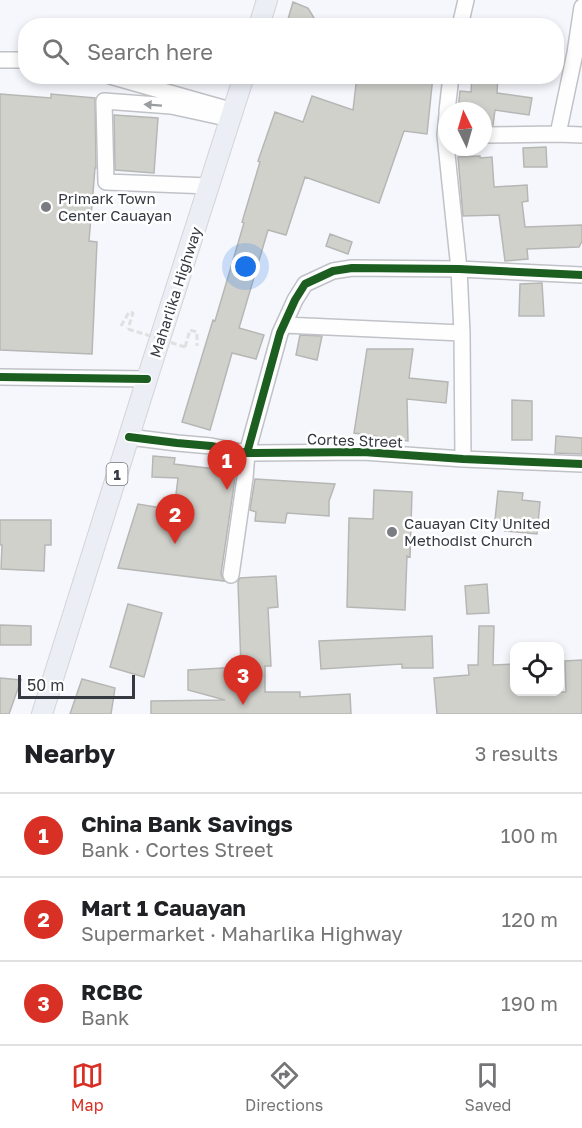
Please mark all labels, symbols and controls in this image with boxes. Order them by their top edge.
search box [18,18,564,84]
icon: search [39,35,72,68]
text: Search here [87,38,213,65]
one-way arrow [143,100,162,109]
north arrow [438,102,492,156]
place label: Primark Town Center Cauayan [58,189,172,224]
marker: Primark Town Center Cauayan [39,200,53,214]
street label: Maharlika Highway [145,224,205,360]
your location [231,252,260,281]
street label: Cortes Street [307,429,403,451]
pin: 1 [208,440,246,490]
road number: 1 [106,463,128,485]
pin: 2 [156,494,195,544]
place label: Cauayan City United Methodist Church [404,514,550,549]
marker: Cauayan City United Methodist Church [385,525,399,539]
map controls [510,642,564,696]
button: locate [510,642,564,696]
pin: 3 [224,656,262,705]
scale bar [18,672,135,700]
text: 50 m [27,675,64,695]
text: Nearby [24,738,115,769]
text: 3 results [475,741,558,765]
text: China Bank Savings [81,810,293,837]
text: 1 [38,823,49,847]
text: 100 m [501,823,558,847]
text: Bank · Cortes Street [81,837,274,861]
text: Mart 1 Cauayan [81,894,246,921]
text: 2 [37,907,50,931]
text: 120 m [502,907,558,931]
text: Supermarket · Maharlika Highway [81,921,403,945]
text: RCBC [81,978,143,1005]
text: 3 [37,991,50,1015]
text: 190 m [501,991,558,1015]
text: Bank [81,1005,129,1029]
tab: Map [71,1059,104,1115]
tab: Directions [245,1059,323,1115]
tab: Saved [465,1059,511,1115]

